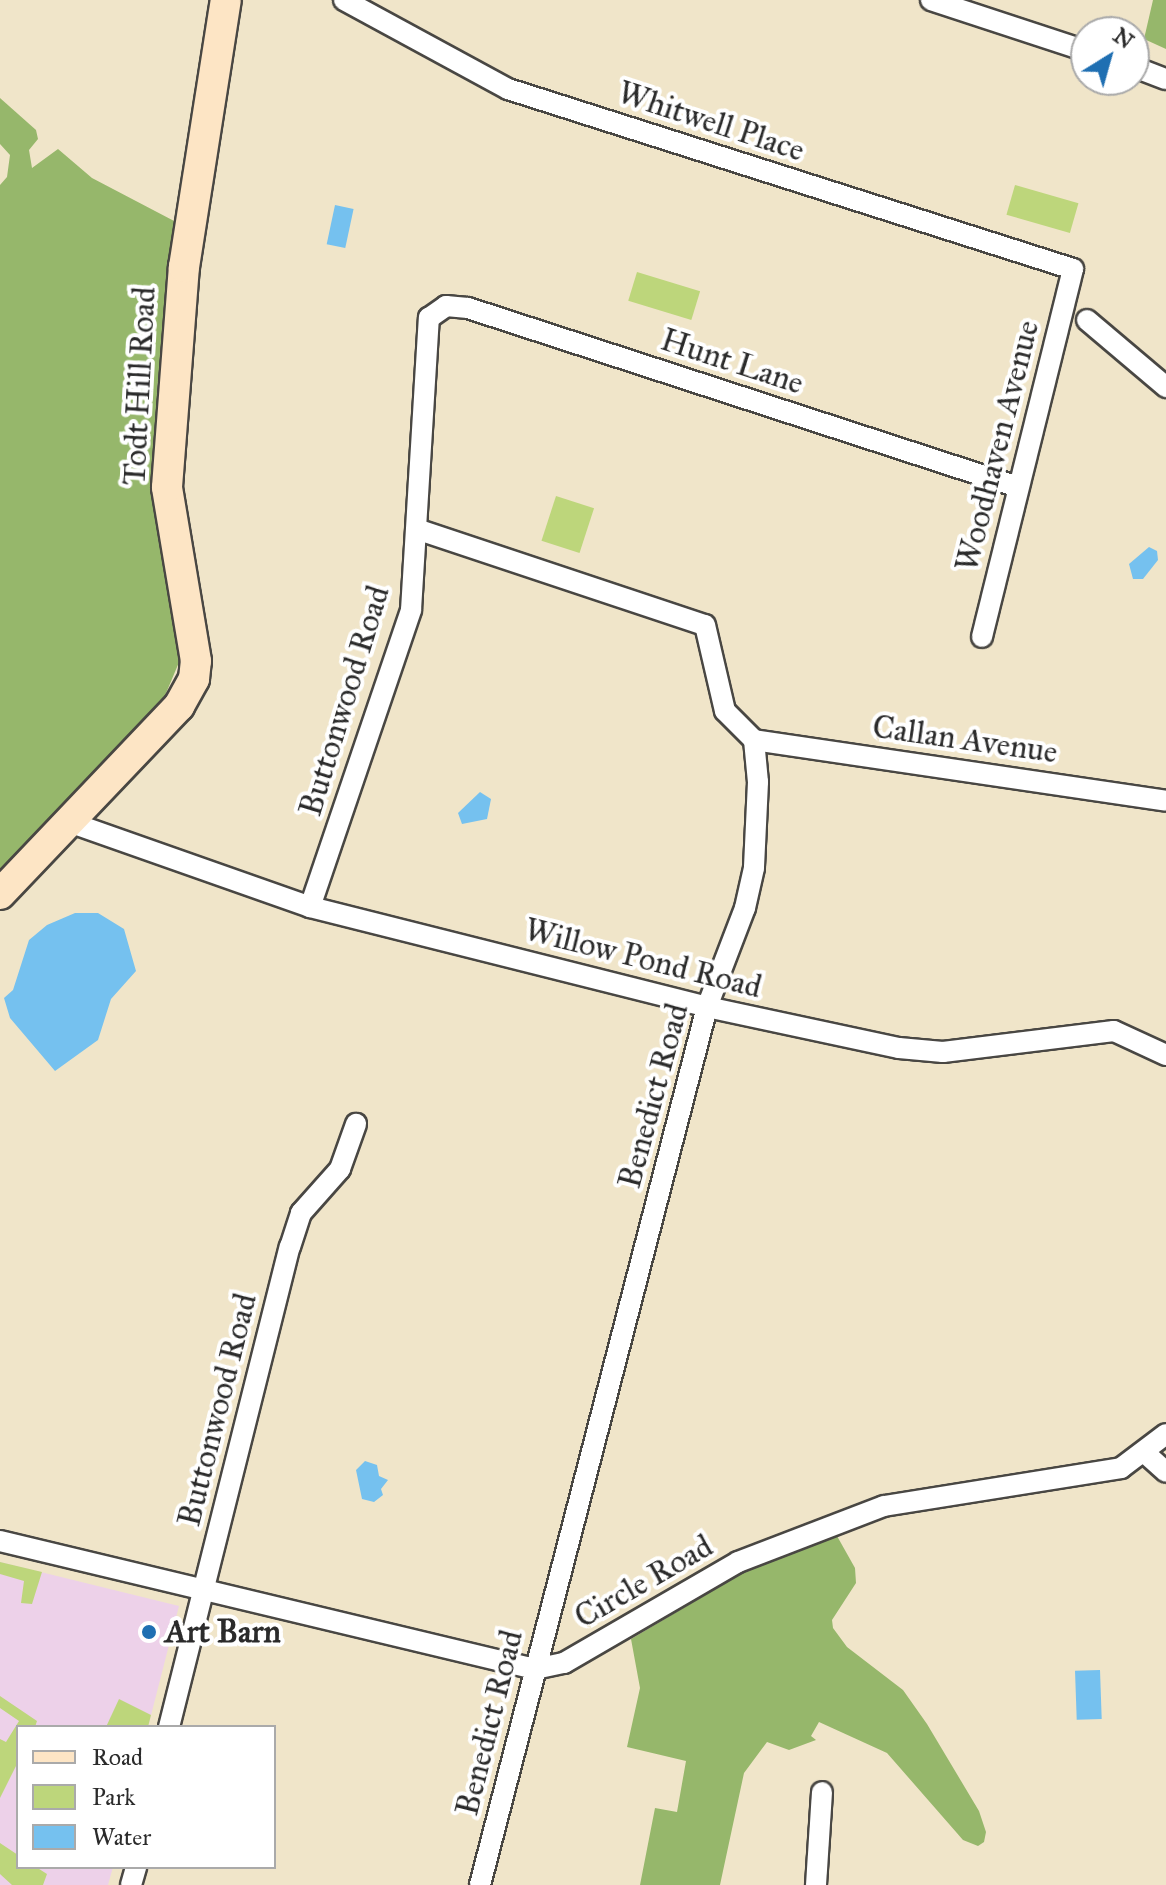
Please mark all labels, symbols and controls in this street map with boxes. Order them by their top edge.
north arrow [1070,16,1150,96]
text: N [1108,22,1139,54]
street label: Whitwell Place [613,74,809,170]
street label: Todt Hill Road [116,286,164,486]
street label: Woodhaven Avenue [948,316,1048,576]
street label: Hunt Lane [656,321,808,403]
street label: Buttonwood Road [292,581,398,821]
street label: Callan Avenue [870,708,1060,772]
street label: Willow Pond Road [521,911,765,1007]
street label: Benedict Road [611,999,697,1193]
street label: Buttonwood Road [170,1289,266,1531]
street label: Circle Road [568,1527,720,1637]
place label: Art Barn [165,1613,281,1651]
marker: Art Barn [140,1623,158,1641]
street label: Benedict Road [448,1626,532,1820]
legend [16,1725,276,1869]
text: Road [92,1742,143,1772]
text: Park [92,1782,135,1812]
text: Water [92,1822,151,1852]

